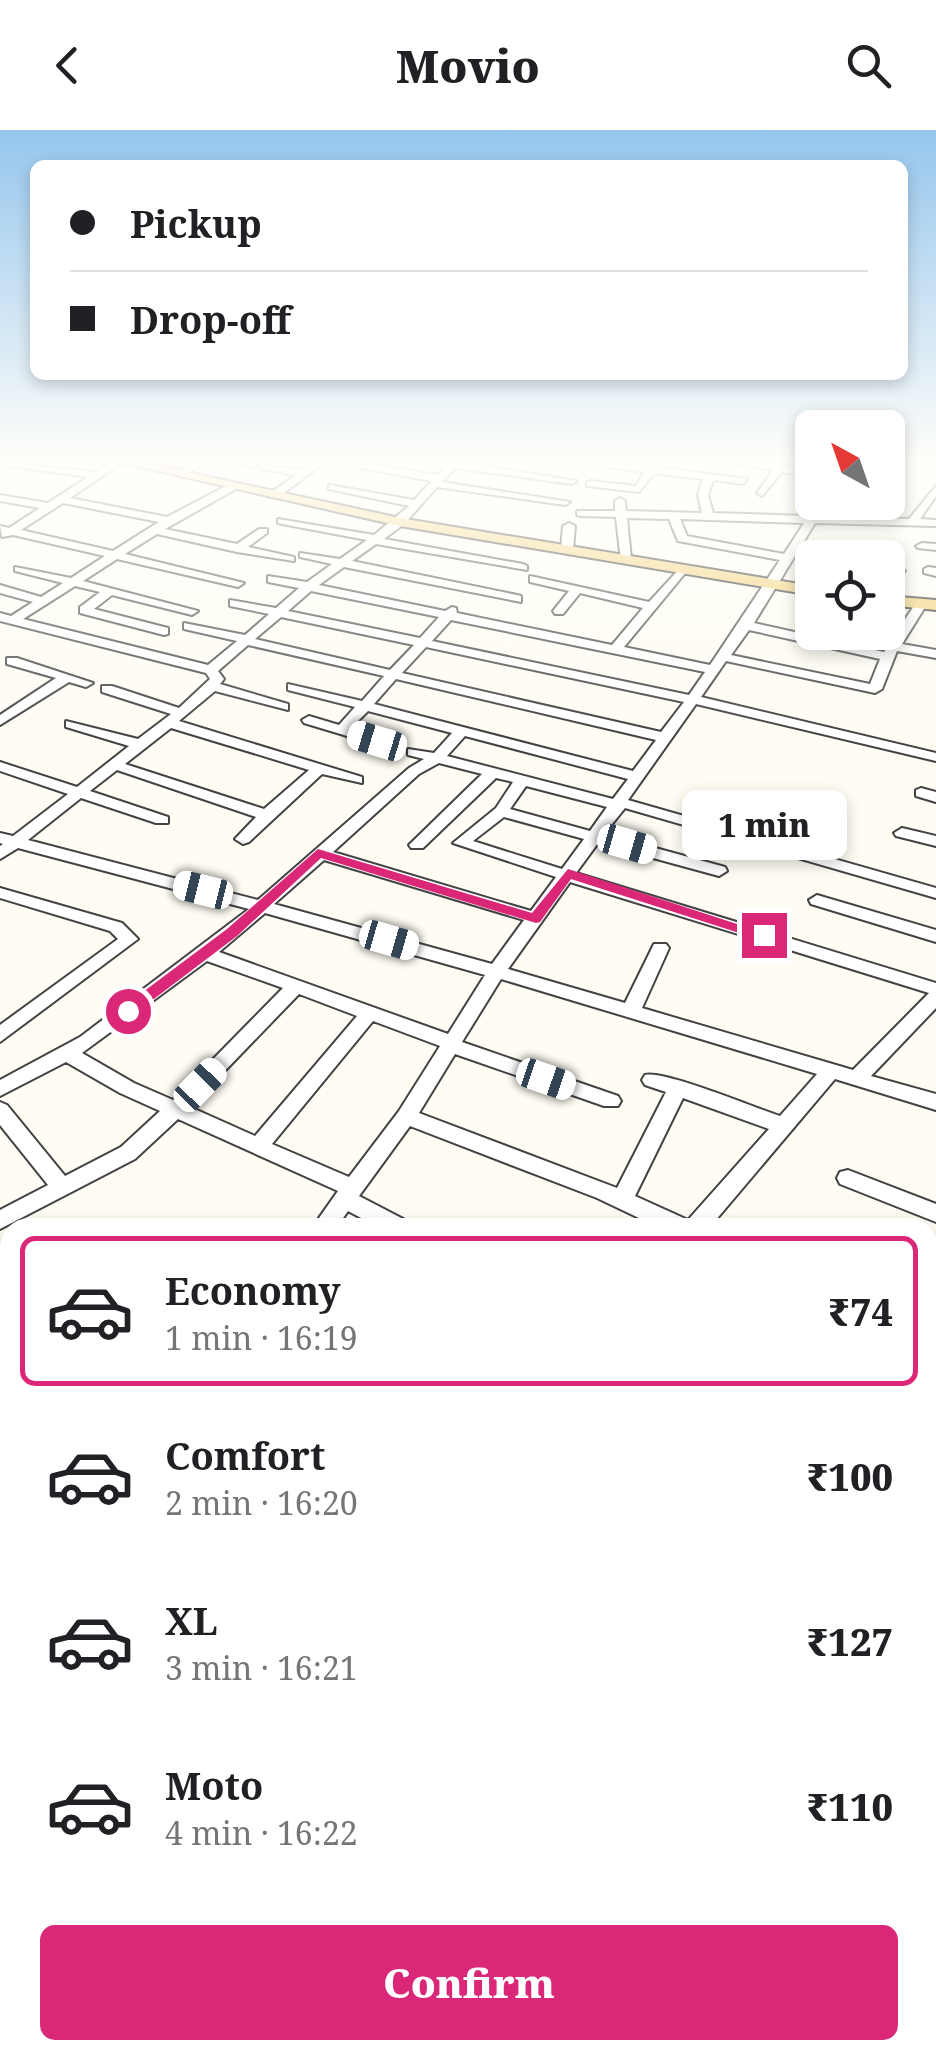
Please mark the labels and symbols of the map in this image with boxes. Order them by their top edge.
north arrow [795,410,905,520]
car [344,718,410,764]
callout: 1 min [682,790,846,860]
car [594,821,660,867]
car [170,868,236,912]
route end [742,913,787,958]
car [356,917,422,963]
route start [106,989,151,1034]
car [168,1053,232,1117]
car [513,1055,579,1103]

